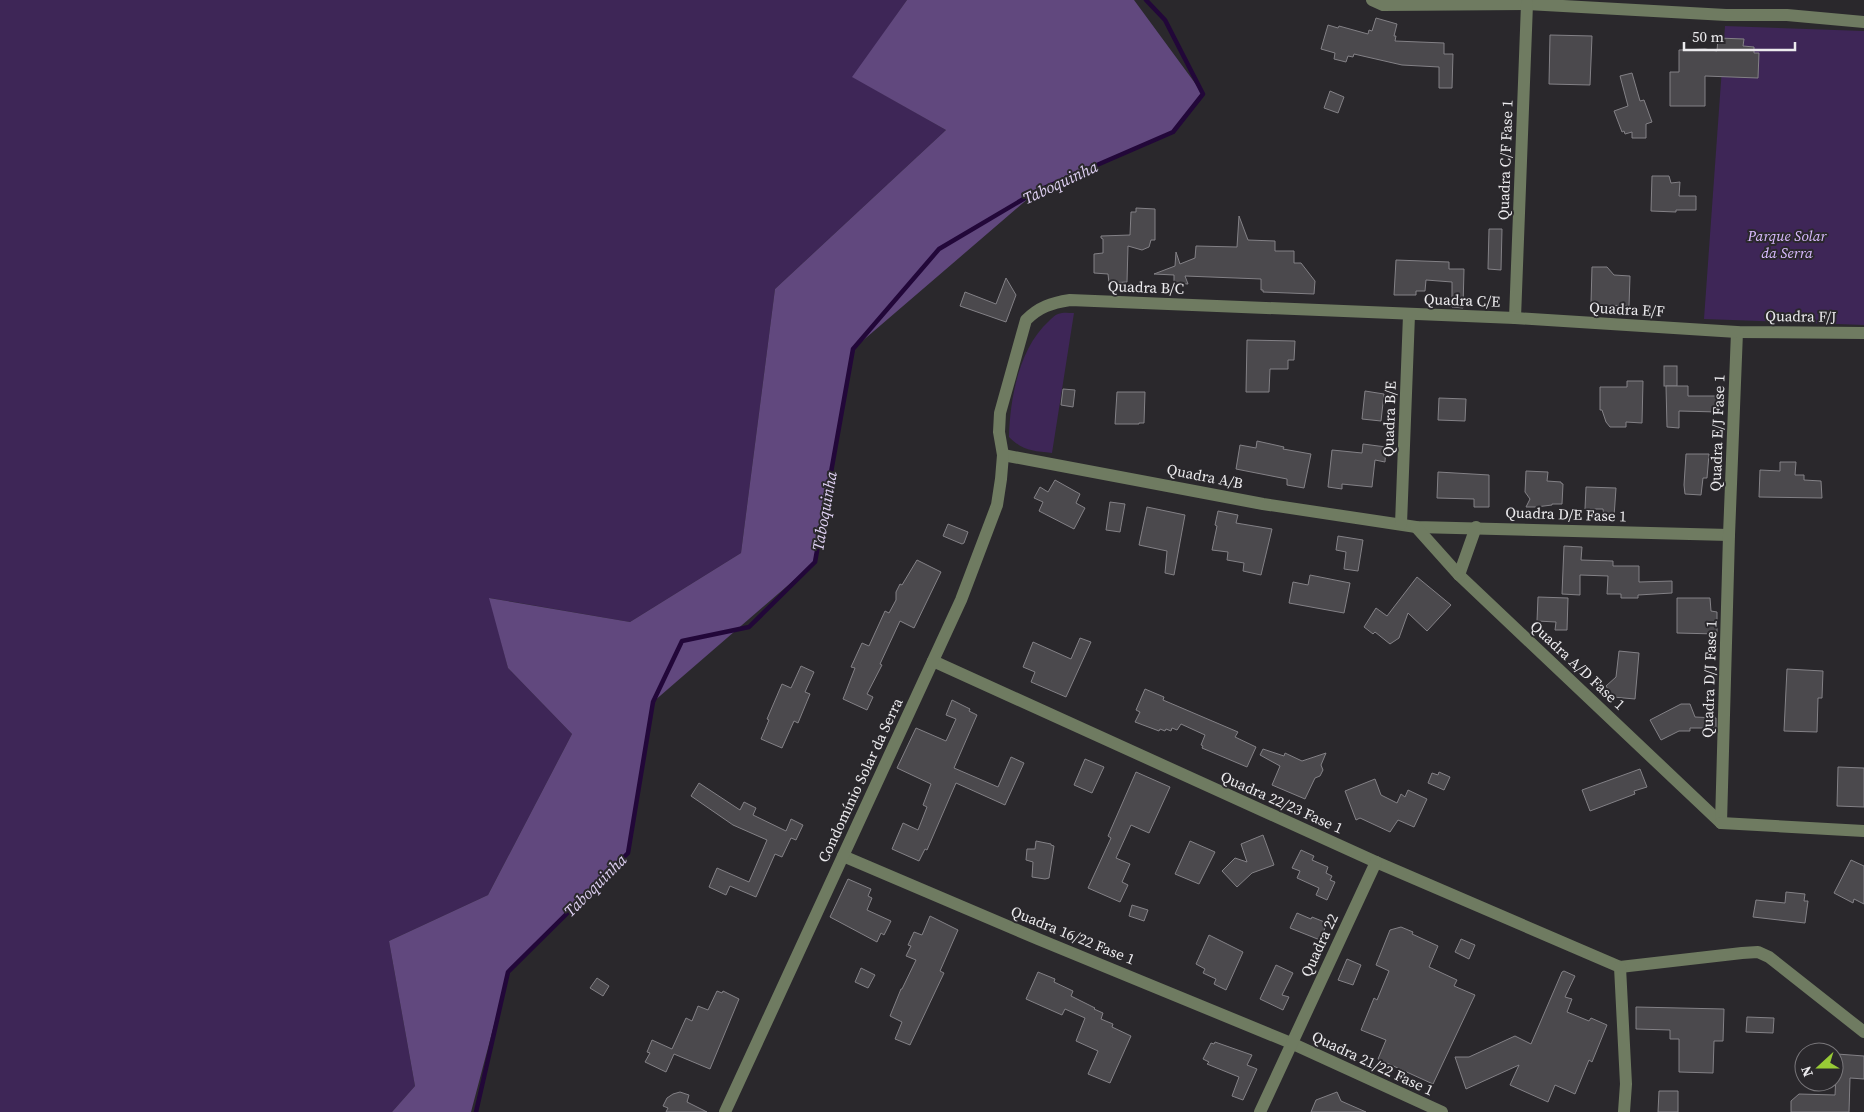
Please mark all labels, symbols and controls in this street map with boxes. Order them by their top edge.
scale bar [1684,20,1795,52]
text: 50 m [1692,26,1724,47]
street label: Quadra C/F Fase 1 [1492,100,1518,220]
water label: Taboquinha [1019,155,1102,209]
park label: Parque Solar da Serra [1746,225,1828,263]
street label: Quadra B/C [1107,275,1185,299]
street label: Quadra C/E [1424,288,1500,312]
street label: Quadra E/F [1589,297,1666,321]
street label: Quadra F/J [1765,305,1837,327]
street label: Quadra E/J Fase 1 [1704,374,1730,492]
street label: Quadra B/E [1377,381,1401,457]
street label: Quadra A/B [1165,458,1245,494]
water label: Taboquinha [806,469,842,552]
street label: Quadra D/E Fase 1 [1505,501,1627,527]
street label: Quadra A/D Fase 1 [1526,615,1630,715]
street label: Quadra D/J Fase 1 [1696,620,1722,738]
street label: Condomínio Solar da Serra [813,694,908,866]
street label: Quadra 22/23 Fase 1 [1217,766,1347,838]
water label: Taboquinha [559,848,632,921]
street label: Quadra 16/22 Fase 1 [1008,901,1138,969]
street label: Quadra 22 [1295,910,1343,980]
street label: Quadra 21/22 Fase 1 [1309,1026,1437,1100]
north arrow [1794,1042,1844,1092]
text: N [1796,1063,1818,1080]

